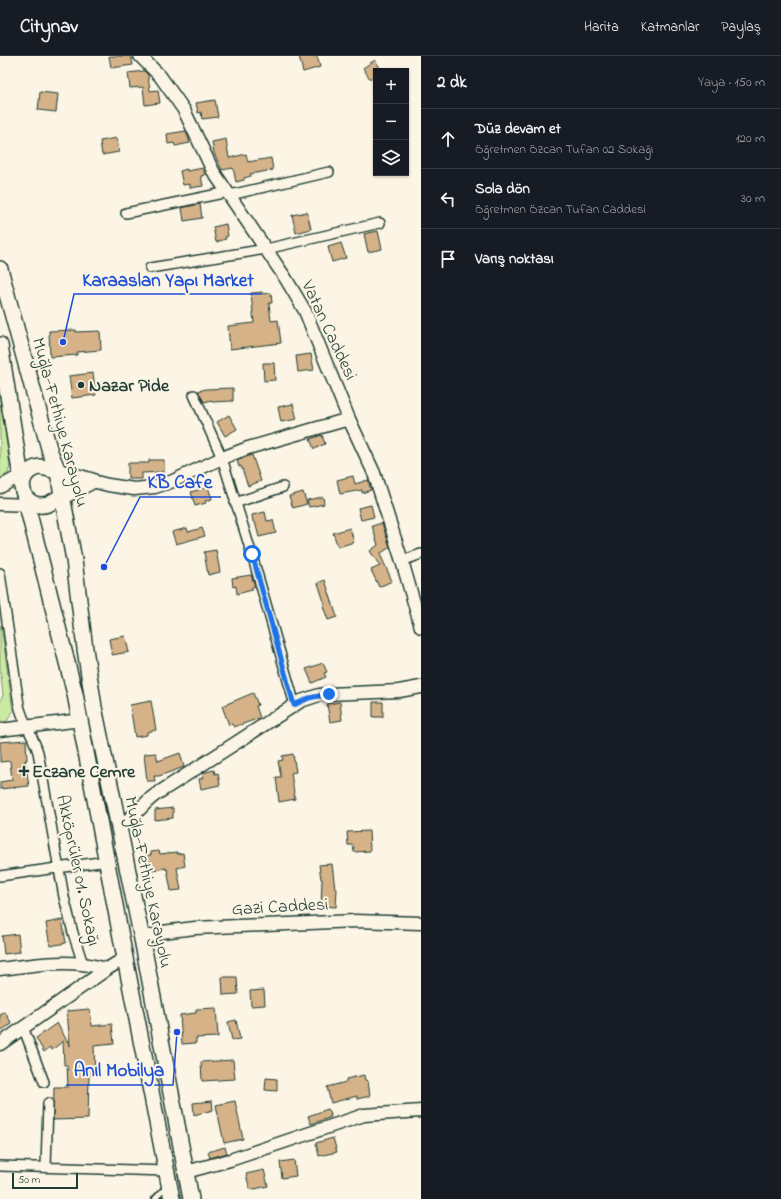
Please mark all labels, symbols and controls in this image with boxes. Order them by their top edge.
text: Citynav [20,14,78,41]
text: Harita [584,17,619,38]
text: Katmanlar [641,17,699,38]
text: Paylaş [721,17,761,38]
map controls [373,68,409,176]
button: + [373,68,409,104]
text: 2 dk [437,70,467,95]
text: Yaya · 150 m [698,73,765,92]
button: − [373,104,409,140]
text: Düz devam et [475,118,561,140]
icon: ahead [437,128,459,150]
text: 120 m [735,129,765,148]
button: layers [373,140,409,176]
text: Öğretmen Özcan Tufan 02 Sokağı [475,140,653,159]
text: Sola dön [475,178,530,200]
icon: left [437,188,459,210]
text: 30 m [741,189,765,208]
text: Öğretmen Özcan Tufan Caddesi [475,200,646,219]
icon: arrive [437,248,459,270]
text: Varış noktası [475,248,554,270]
callout: Karaaslan Yapı Market [74,263,262,294]
text: Karaaslan Yapı Market [82,268,254,295]
street label: Vatan Caddesi [293,276,363,385]
street label: Muğla-Fethiye Karayolu [23,335,94,510]
place label: Nazar Pide [89,374,170,400]
marker: Nazar Pide [76,380,86,390]
callout: KB Cafe [140,466,221,497]
text: KB Cafe [148,470,213,497]
route start [243,545,261,563]
route end [320,685,338,703]
place label: Eczane Cemre [32,760,136,786]
marker: Eczane Cemre [19,766,29,776]
street label: Akköprüler 01. Sokağı [47,792,106,949]
street label: Muğla-Fethiye Karayolu [115,794,178,971]
street label: Gazi Caddesi [231,892,329,924]
callout: Anıl Mobilya [66,1054,173,1085]
text: Anıl Mobilya [74,1058,164,1087]
scale bar [12,1171,78,1190]
text: 50 m [18,1172,40,1188]

